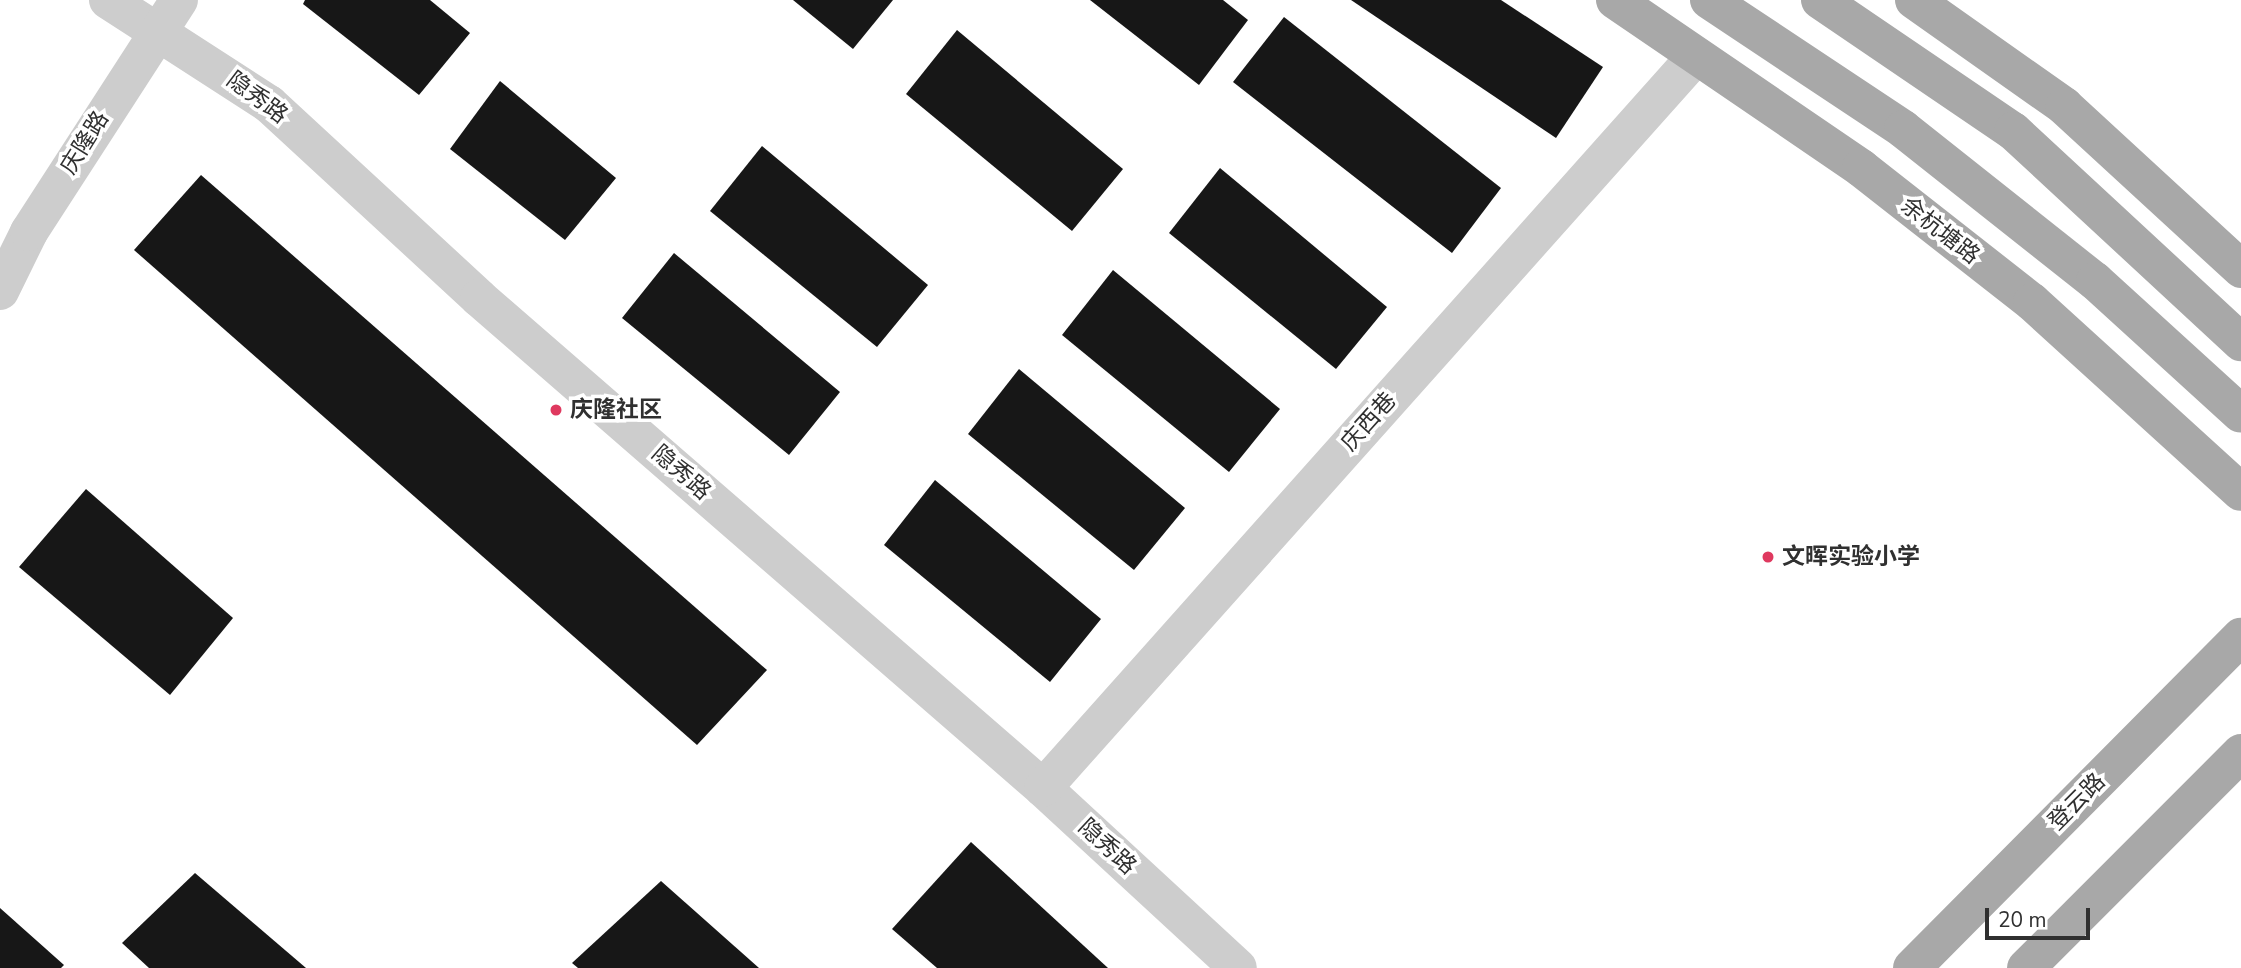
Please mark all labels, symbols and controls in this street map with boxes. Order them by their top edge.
street label: 隐秀路 [221,66,293,130]
street label: 庆隆路 [55,106,115,180]
street label: 余杭塘路 [1895,192,1985,270]
street label: 庆西巷 [1336,387,1402,457]
place label: 庆隆社区 [570,396,662,424]
marker: 庆隆社区 [548,402,564,418]
street label: 隐秀路 [646,440,716,506]
place label: 文晖实验小学 [1782,543,1920,571]
marker: 文晖实验小学 [1760,549,1776,565]
street label: 登云路 [2043,768,2111,836]
street label: 隐秀路 [1072,813,1142,881]
scale bar [1989,894,2094,938]
text: 20 m [1998,906,2047,934]

